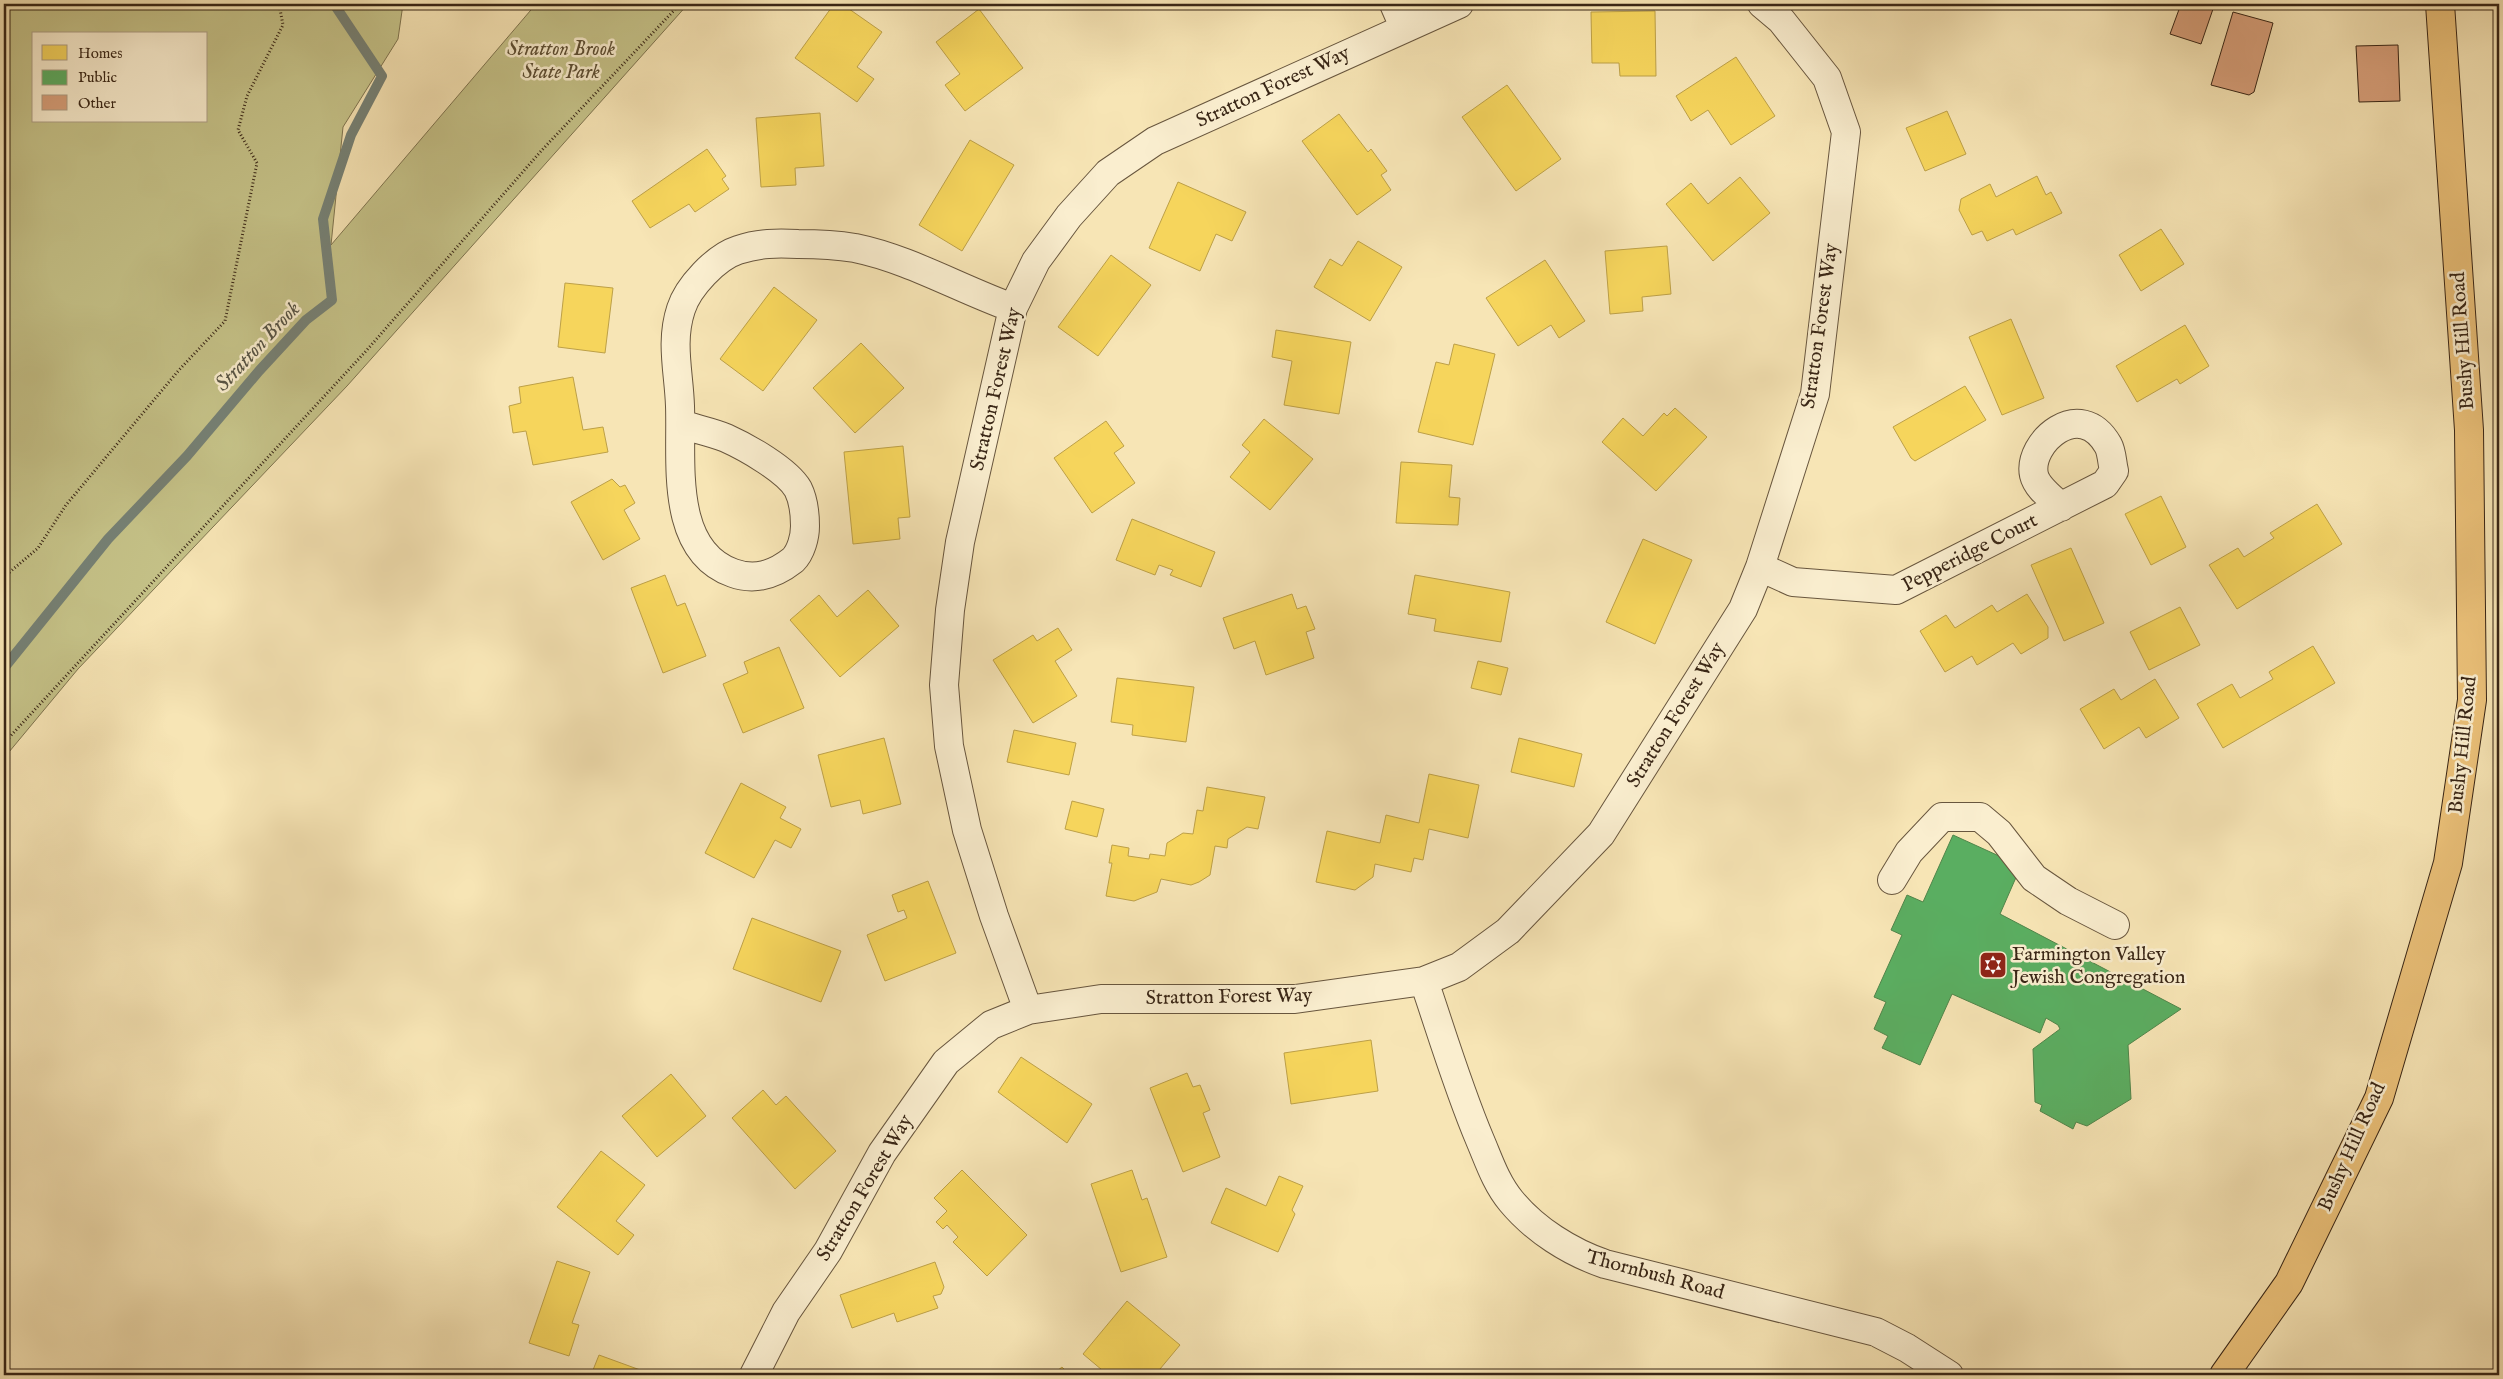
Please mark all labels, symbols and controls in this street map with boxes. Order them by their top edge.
legend [32,32,208,122]
park label: Stratton Brook State Park [507,37,615,85]
street label: Stratton Forest Way [1192,40,1354,134]
text: Homes [78,44,122,63]
text: Public [78,68,117,87]
text: Other [78,94,116,113]
street label: Stratton Forest Way [1796,242,1844,410]
street label: Bushy Hill Road [2446,271,2480,411]
water label: Stratton Brook [209,296,307,398]
street label: Stratton Forest Way [965,305,1027,473]
street label: Pepperidge Court [1898,508,2042,598]
street label: Stratton Forest Way [1621,638,1731,792]
street label: Bushy Hill Road [2443,675,2483,815]
place label: Farmington Valley Jewish Congregation [2010,942,2186,990]
synagogue icon: Farmington Valley Jewish Congregation [1978,950,2008,980]
street label: Stratton Forest Way [1145,983,1313,1011]
street label: Bushy Hill Road [2312,1078,2392,1215]
street label: Stratton Forest Way [811,1110,919,1266]
street label: Thornbush Road [1583,1245,1727,1306]

